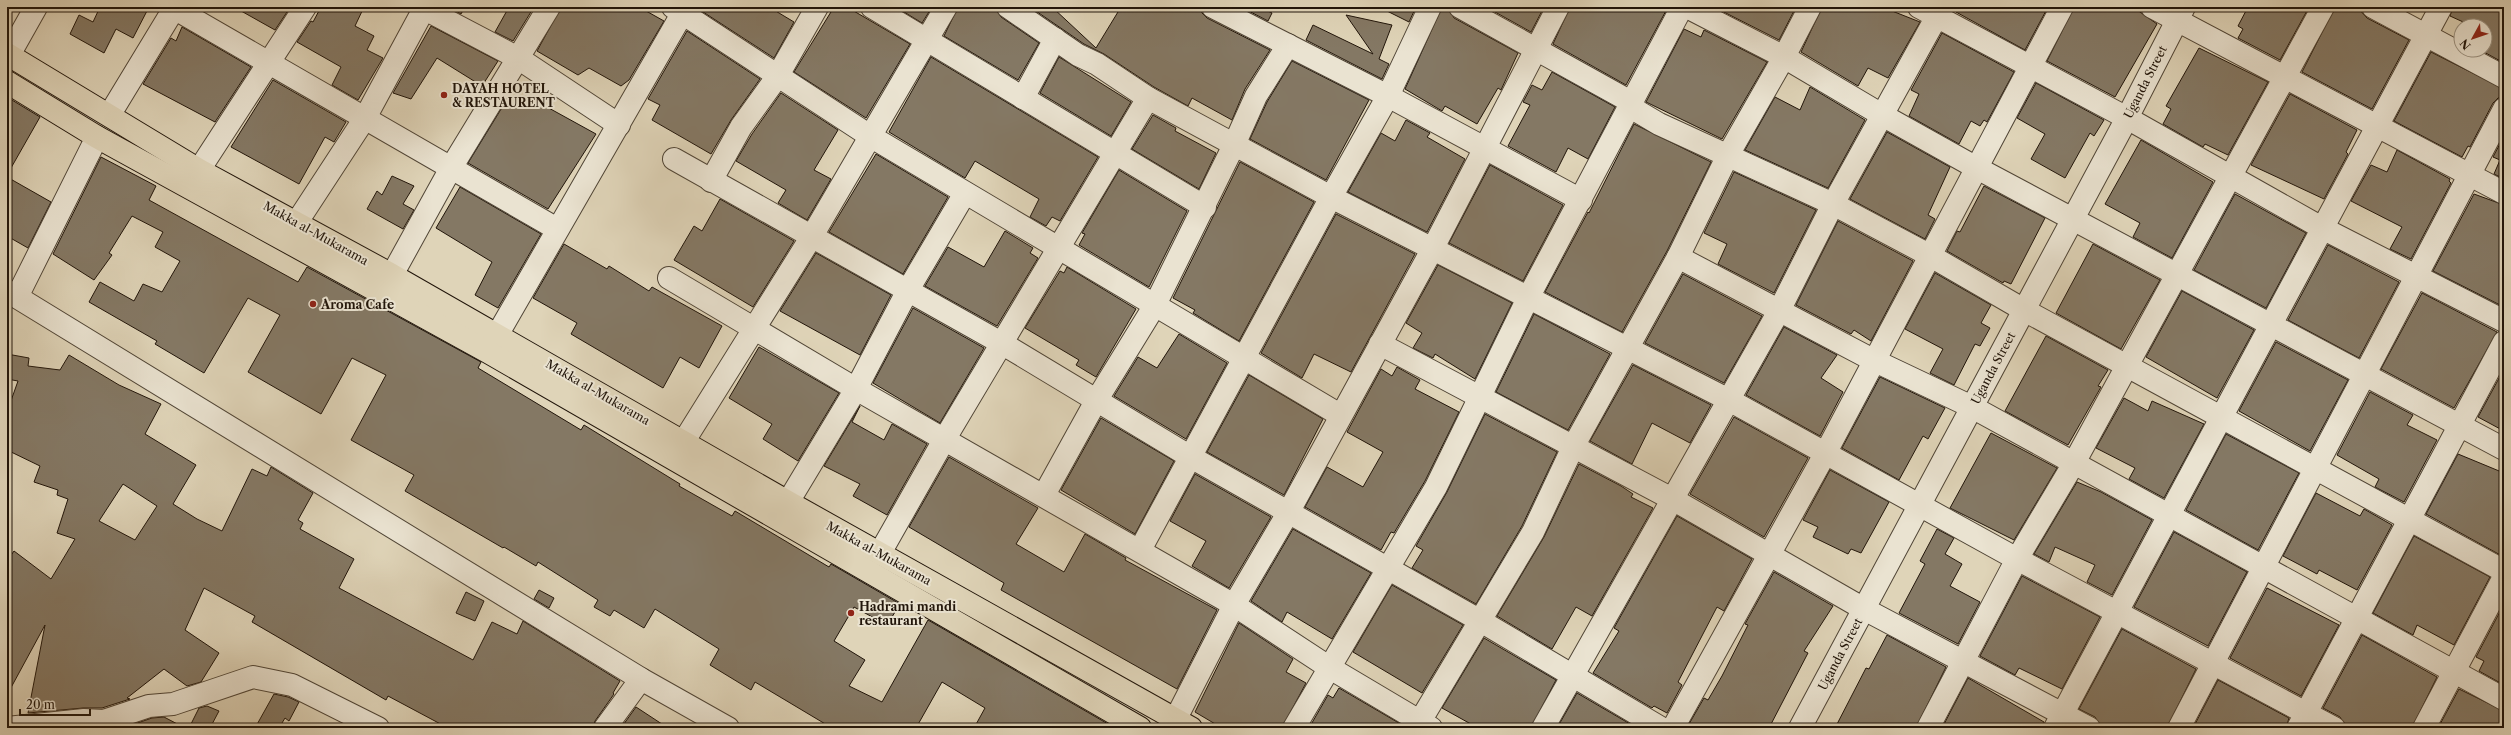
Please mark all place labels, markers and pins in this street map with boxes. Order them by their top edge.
place label: DAYAH HOTEL & RESTAURENT [452,81,556,110]
marker: DAYAH HOTEL & RESTAURENT [439,90,449,100]
place label: Aroma Cafe [320,297,394,312]
marker: Aroma Cafe [308,299,318,309]
place label: Hadrami mandi restaurant [859,599,957,628]
marker: Hadrami mandi restaurant [846,608,856,618]

